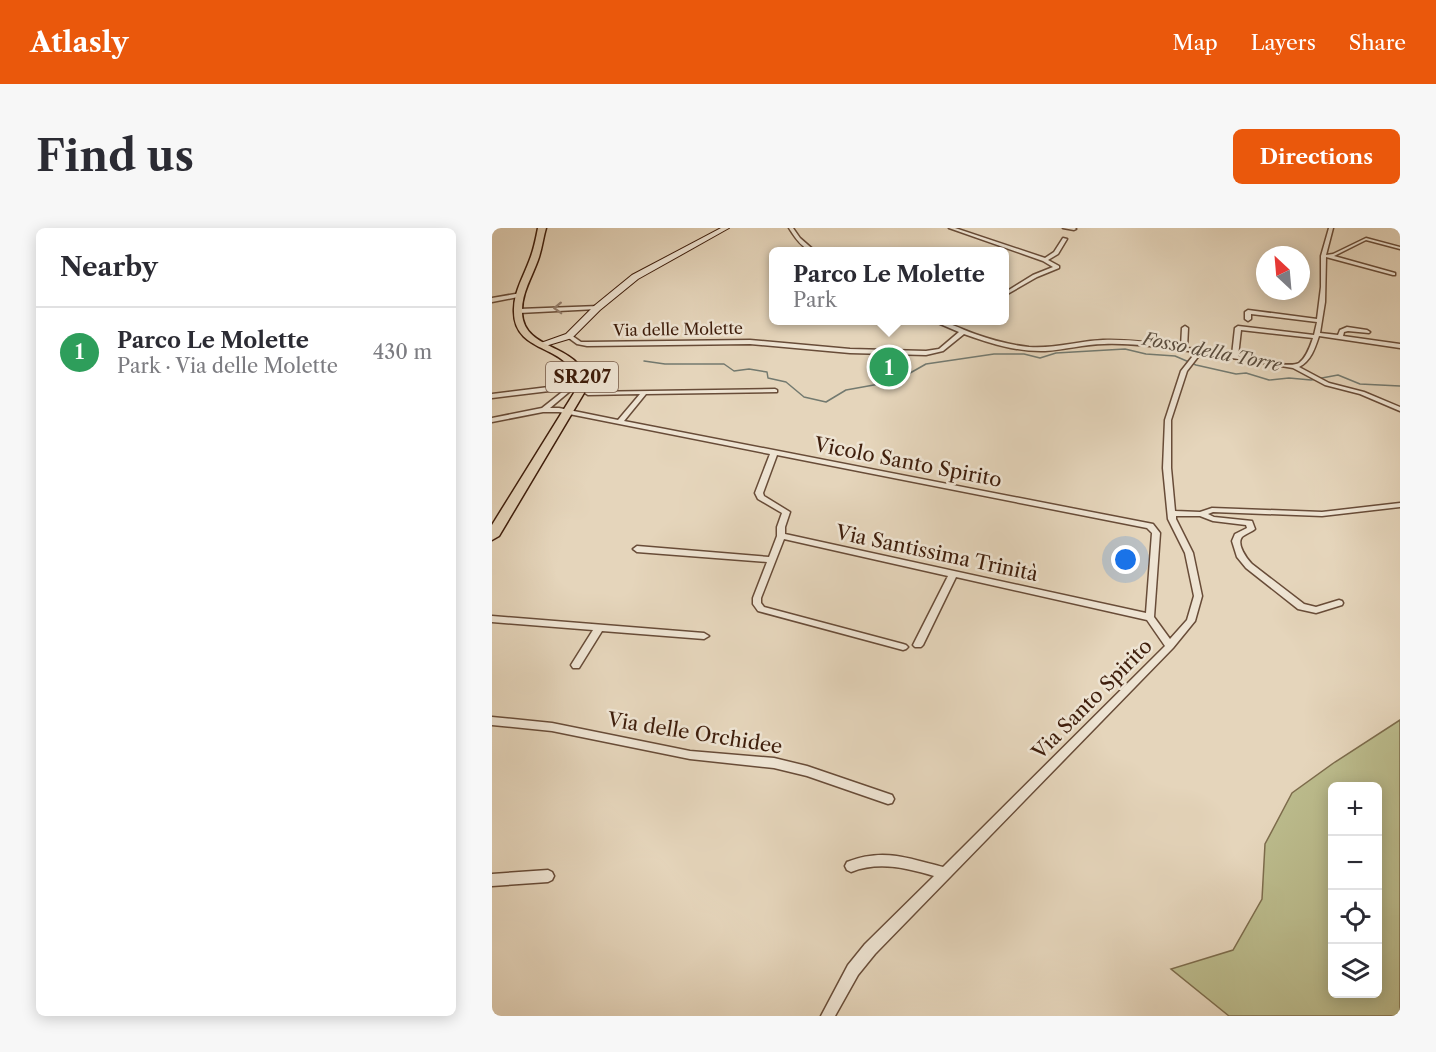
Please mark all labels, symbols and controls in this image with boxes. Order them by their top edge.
text: Atlasly [30,25,129,59]
text: Map [1173,30,1218,55]
text: Layers [1251,30,1316,55]
text: Share [1349,30,1406,55]
button: Directions [1233,129,1400,184]
text: Find us [36,130,194,182]
north arrow [1256,246,1310,300]
popup [769,247,1009,325]
text: Nearby [60,251,158,283]
text: Parco Le Molette [793,261,985,288]
text: Park [793,288,836,312]
one-way arrow [554,302,563,315]
street label: Via delle Molette [612,318,743,340]
text: Parco Le Molette [117,327,309,354]
water label: Fosso della Torre [1139,327,1285,376]
text: 1 [75,340,84,364]
text: 430 m [373,340,432,364]
pin: 1 [870,344,908,390]
text: Park · Via delle Molette [117,354,338,378]
road number: SR207 [546,362,618,392]
street label: Vicolo Santo Spirito [811,432,1004,492]
street label: Via Santissima Trinità [833,520,1041,586]
your location [1111,545,1140,574]
street label: Via Santo Spirito [1026,634,1157,765]
street label: Via delle Orchidee [605,707,784,759]
map controls [1328,782,1382,998]
button: + [1328,782,1382,836]
button: − [1328,836,1382,890]
button: locate [1328,890,1382,944]
button: layers [1328,944,1382,998]

